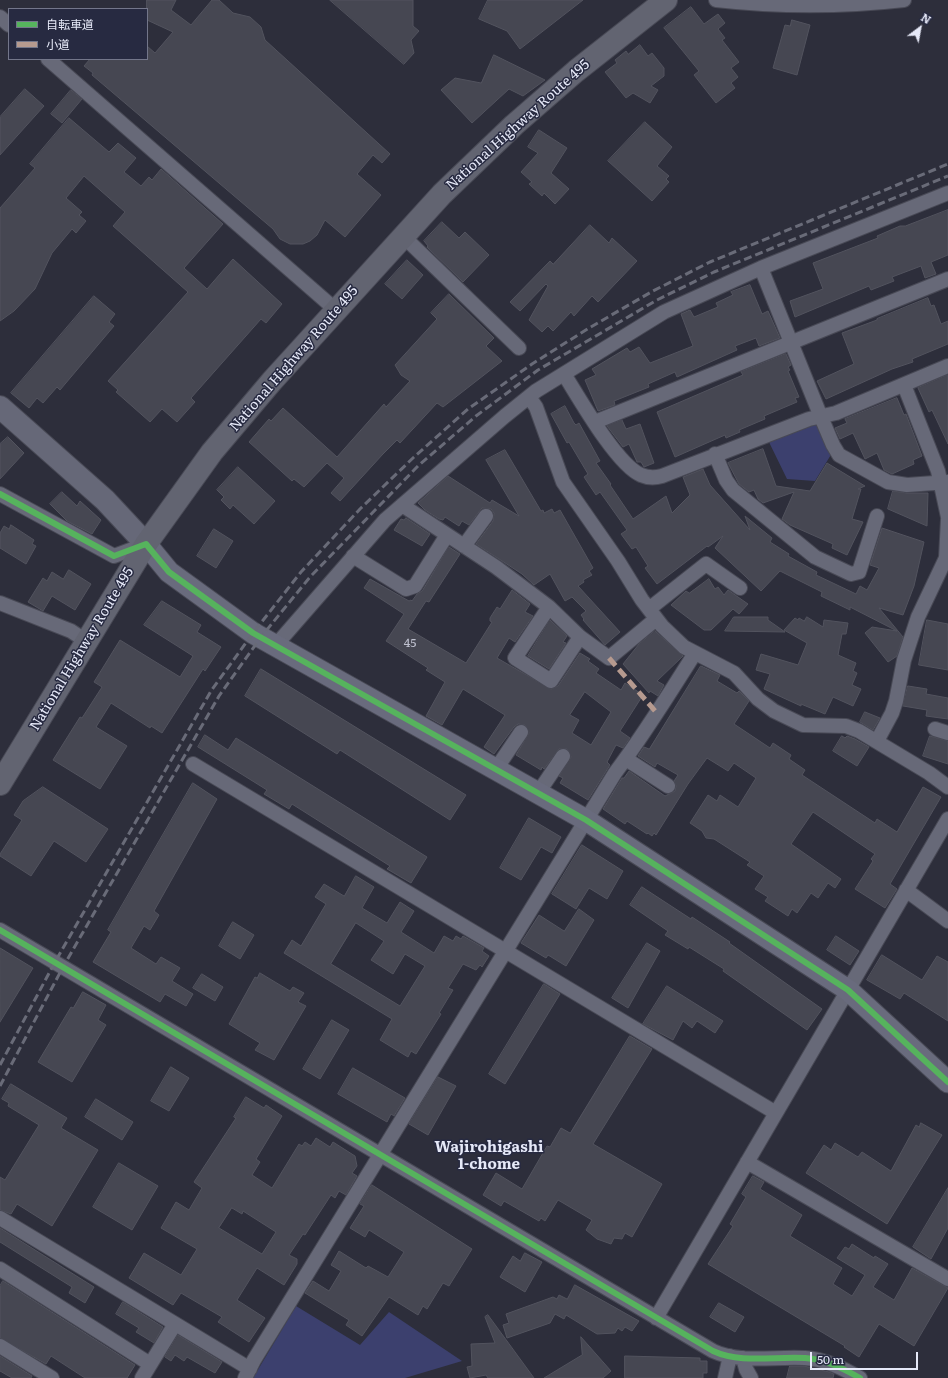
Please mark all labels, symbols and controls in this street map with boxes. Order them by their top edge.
legend [8,8,148,60]
north arrow [900,8,940,48]
text: N [918,9,935,27]
text: 自転車道 [46,15,94,33]
text: 小道 [46,35,70,53]
street label: National Highway Route 495 [443,56,593,194]
street label: National Highway Route 495 [226,283,362,435]
street label: National Highway Route 495 [27,564,137,734]
house number: 45 [404,636,416,650]
district label: Wajirohigashi 1-chome [435,1139,543,1174]
scale bar [812,1344,920,1370]
text: 50 m [817,1350,844,1368]

